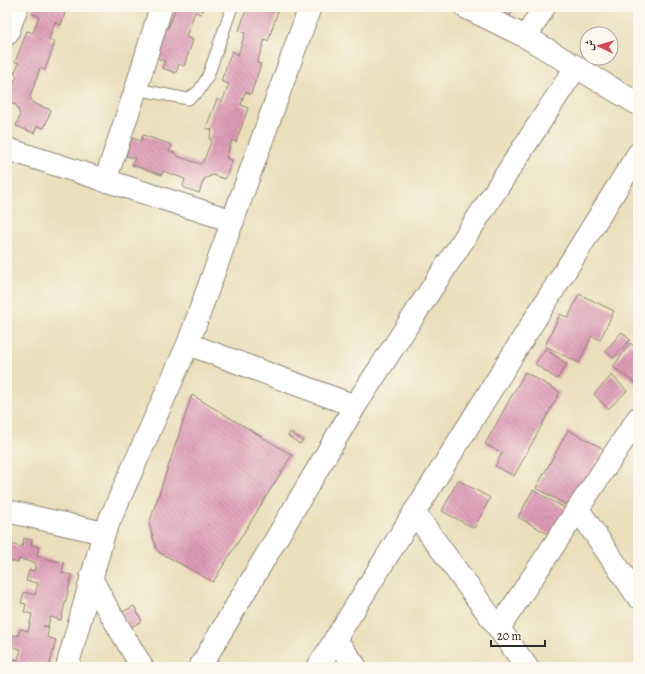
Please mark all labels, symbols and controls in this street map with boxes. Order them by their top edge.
north arrow [579,26,619,66]
text: ش [582,39,597,51]
scale bar [491,622,545,648]
text: 20 m [497,628,521,644]

